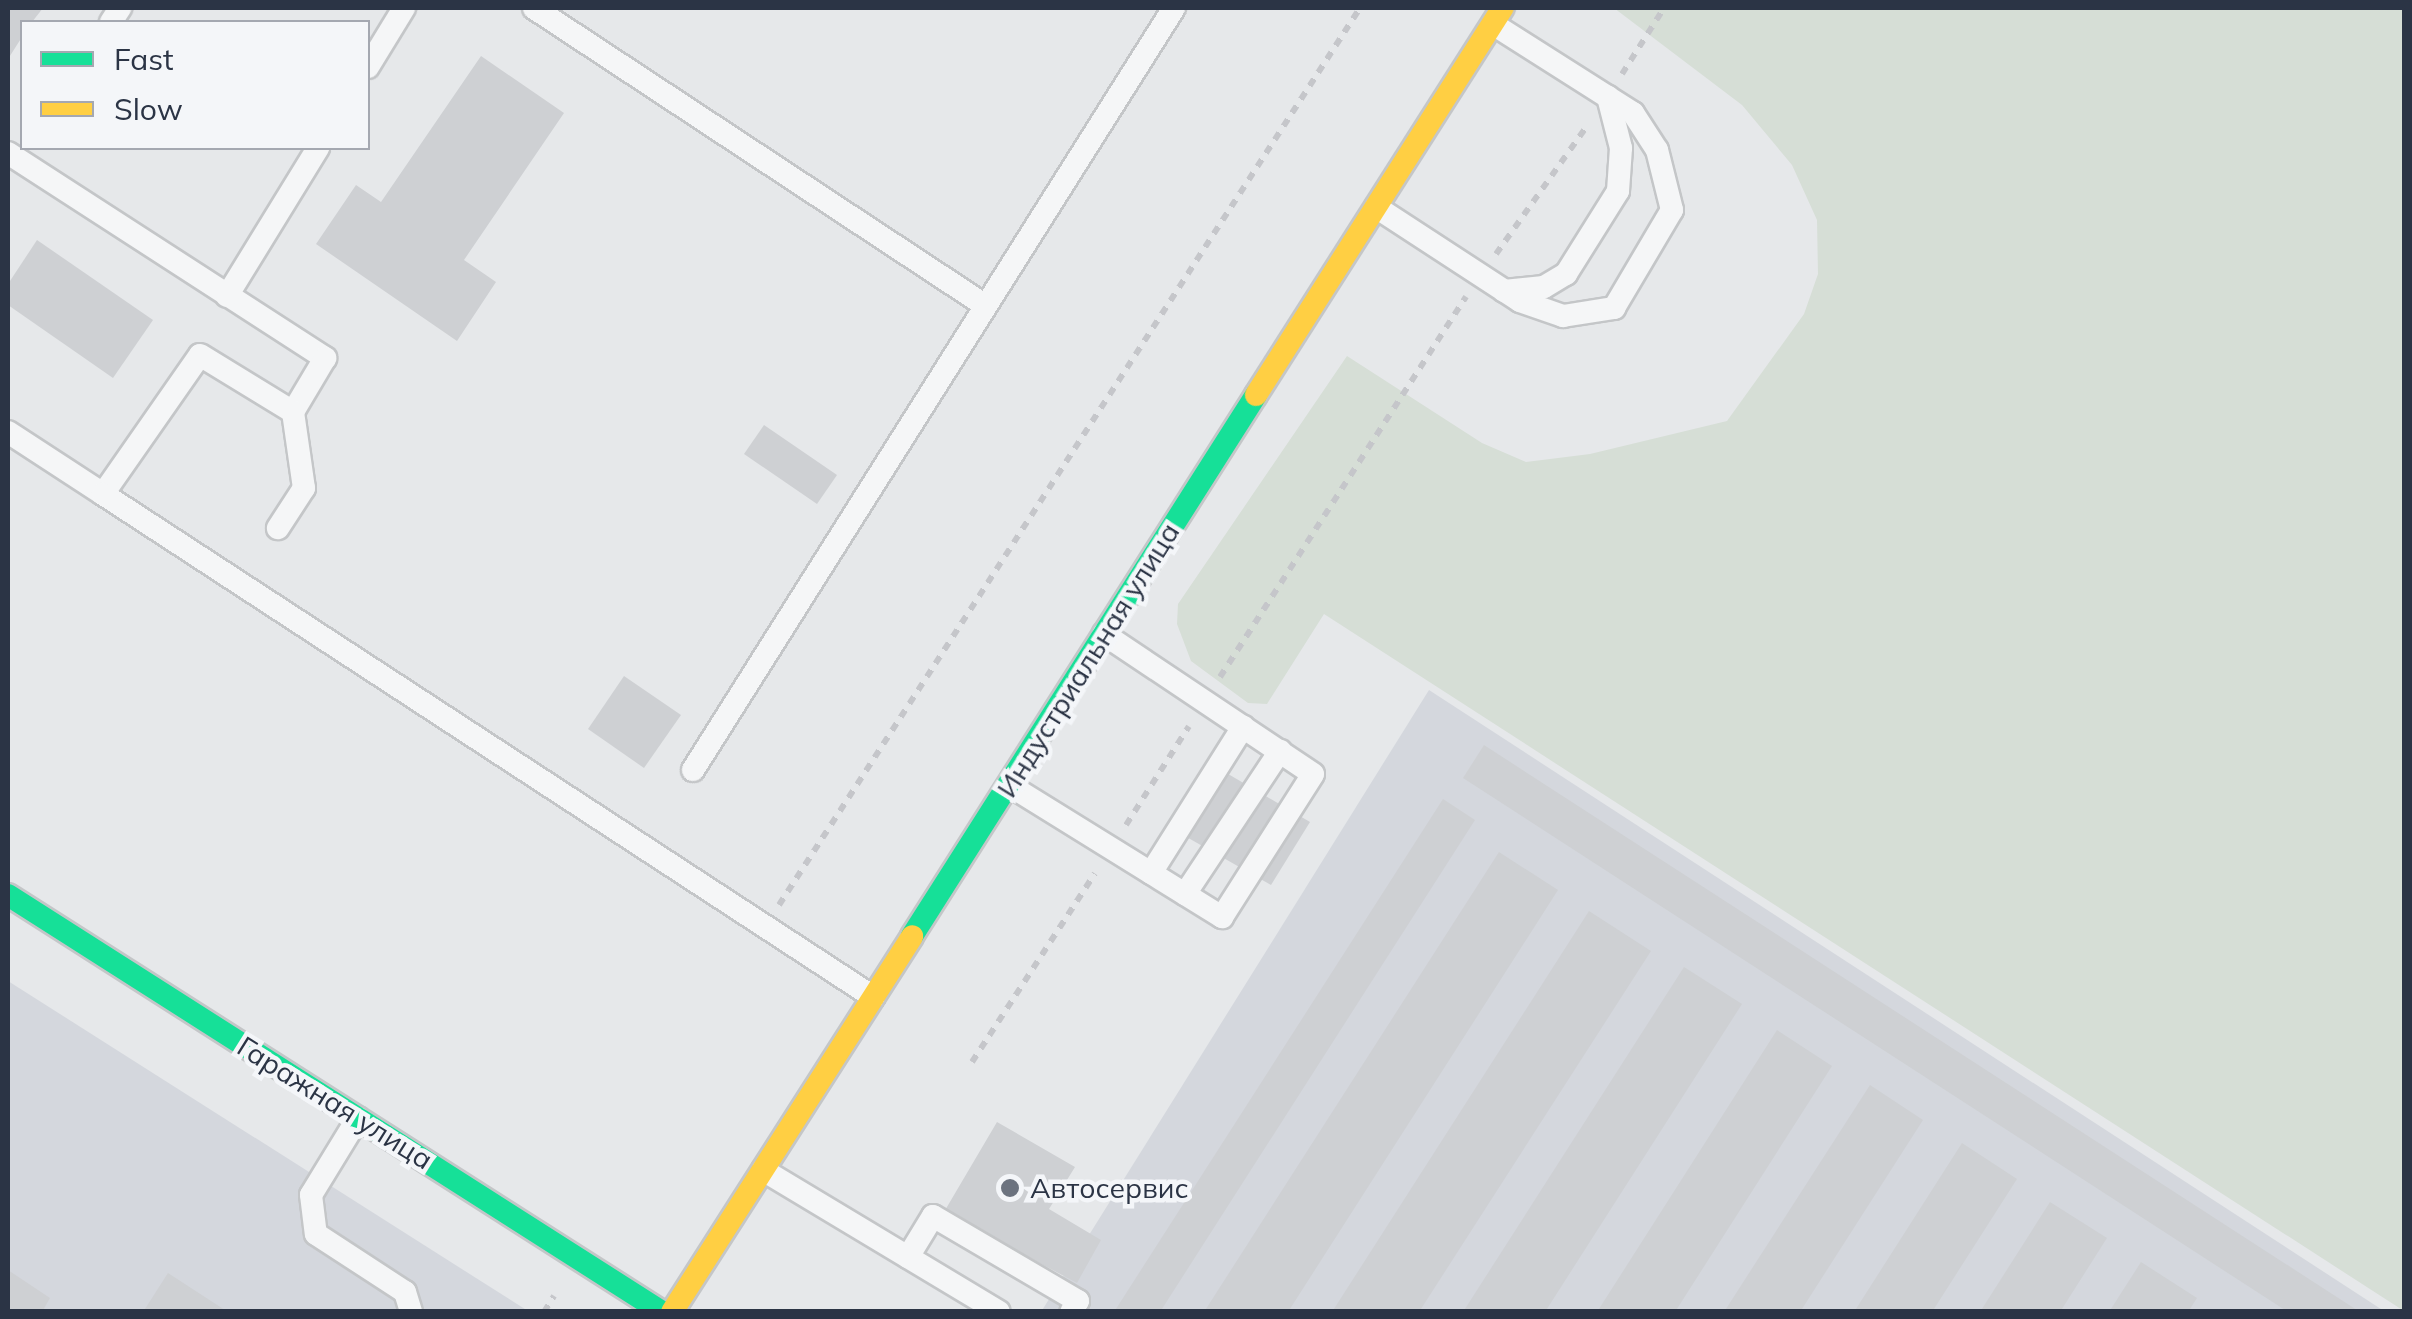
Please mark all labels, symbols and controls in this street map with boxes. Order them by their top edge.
legend [20,20,370,150]
text: Fast [114,40,174,78]
text: Slow [114,90,183,128]
street label: Индустриальная улица [990,517,1186,803]
street label: Гаражная улица [231,1029,439,1177]
place label: Автосервис [1030,1171,1189,1205]
marker: Автосервис [999,1177,1021,1199]

